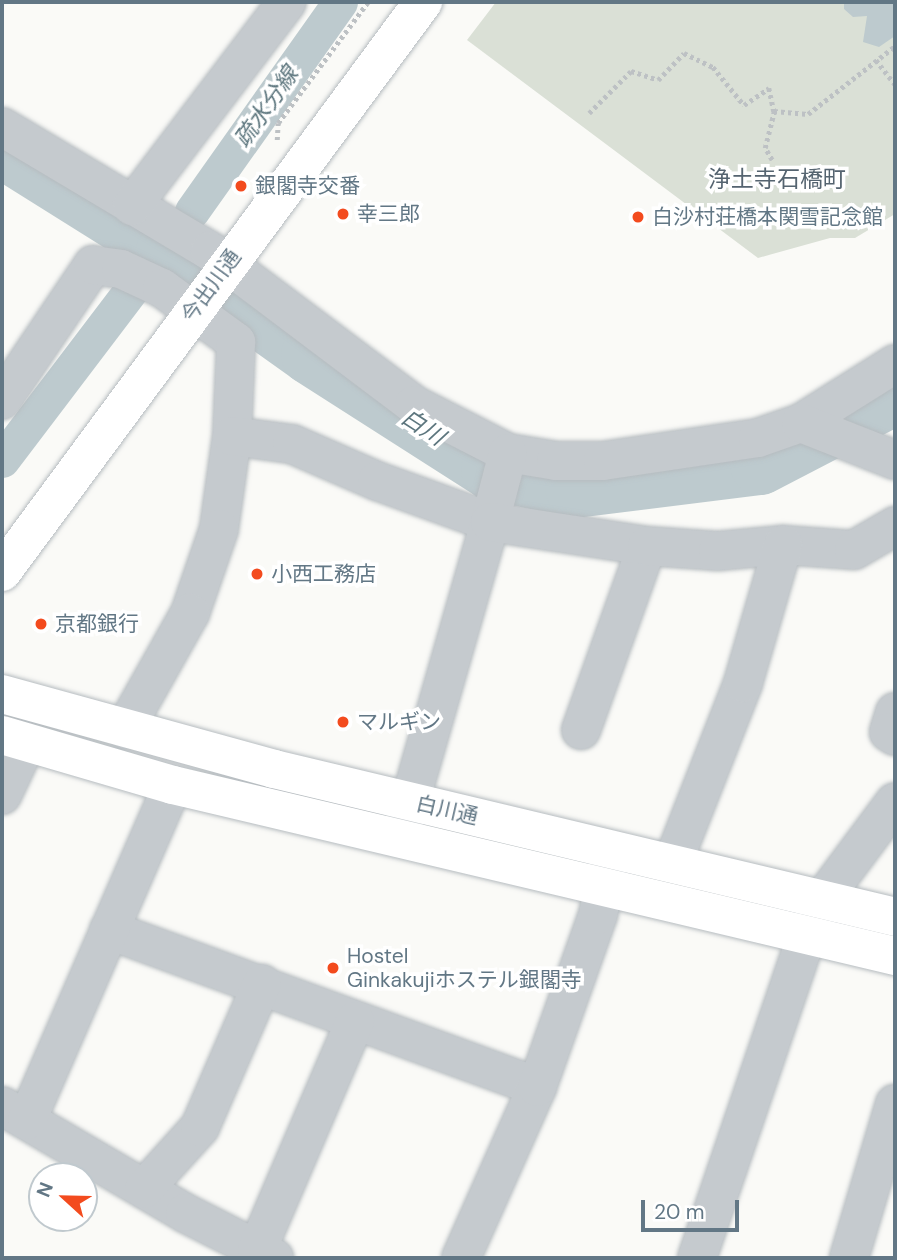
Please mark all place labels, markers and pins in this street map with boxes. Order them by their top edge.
place label: 銀閣寺交番 [255,173,360,199]
marker: 銀閣寺交番 [233,178,249,194]
place label: 幸三郎 [357,201,420,227]
place label: 白沙村荘橋本関雪記念館 [652,204,883,230]
marker: 幸三郎 [335,206,351,222]
marker: 白沙村荘橋本関雪記念館 [630,209,646,225]
place label: 小西工務店 [271,561,376,587]
marker: 小西工務店 [249,566,265,582]
place label: 京都銀行 [55,611,139,637]
marker: 京都銀行 [33,616,49,632]
place label: マルギン [357,709,441,735]
marker: マルギン [335,714,351,730]
place label: Hostel Ginkakujiホステル銀閣寺 [347,943,582,993]
marker: Hostel Ginkakujiホステル銀閣寺 [325,960,341,976]

